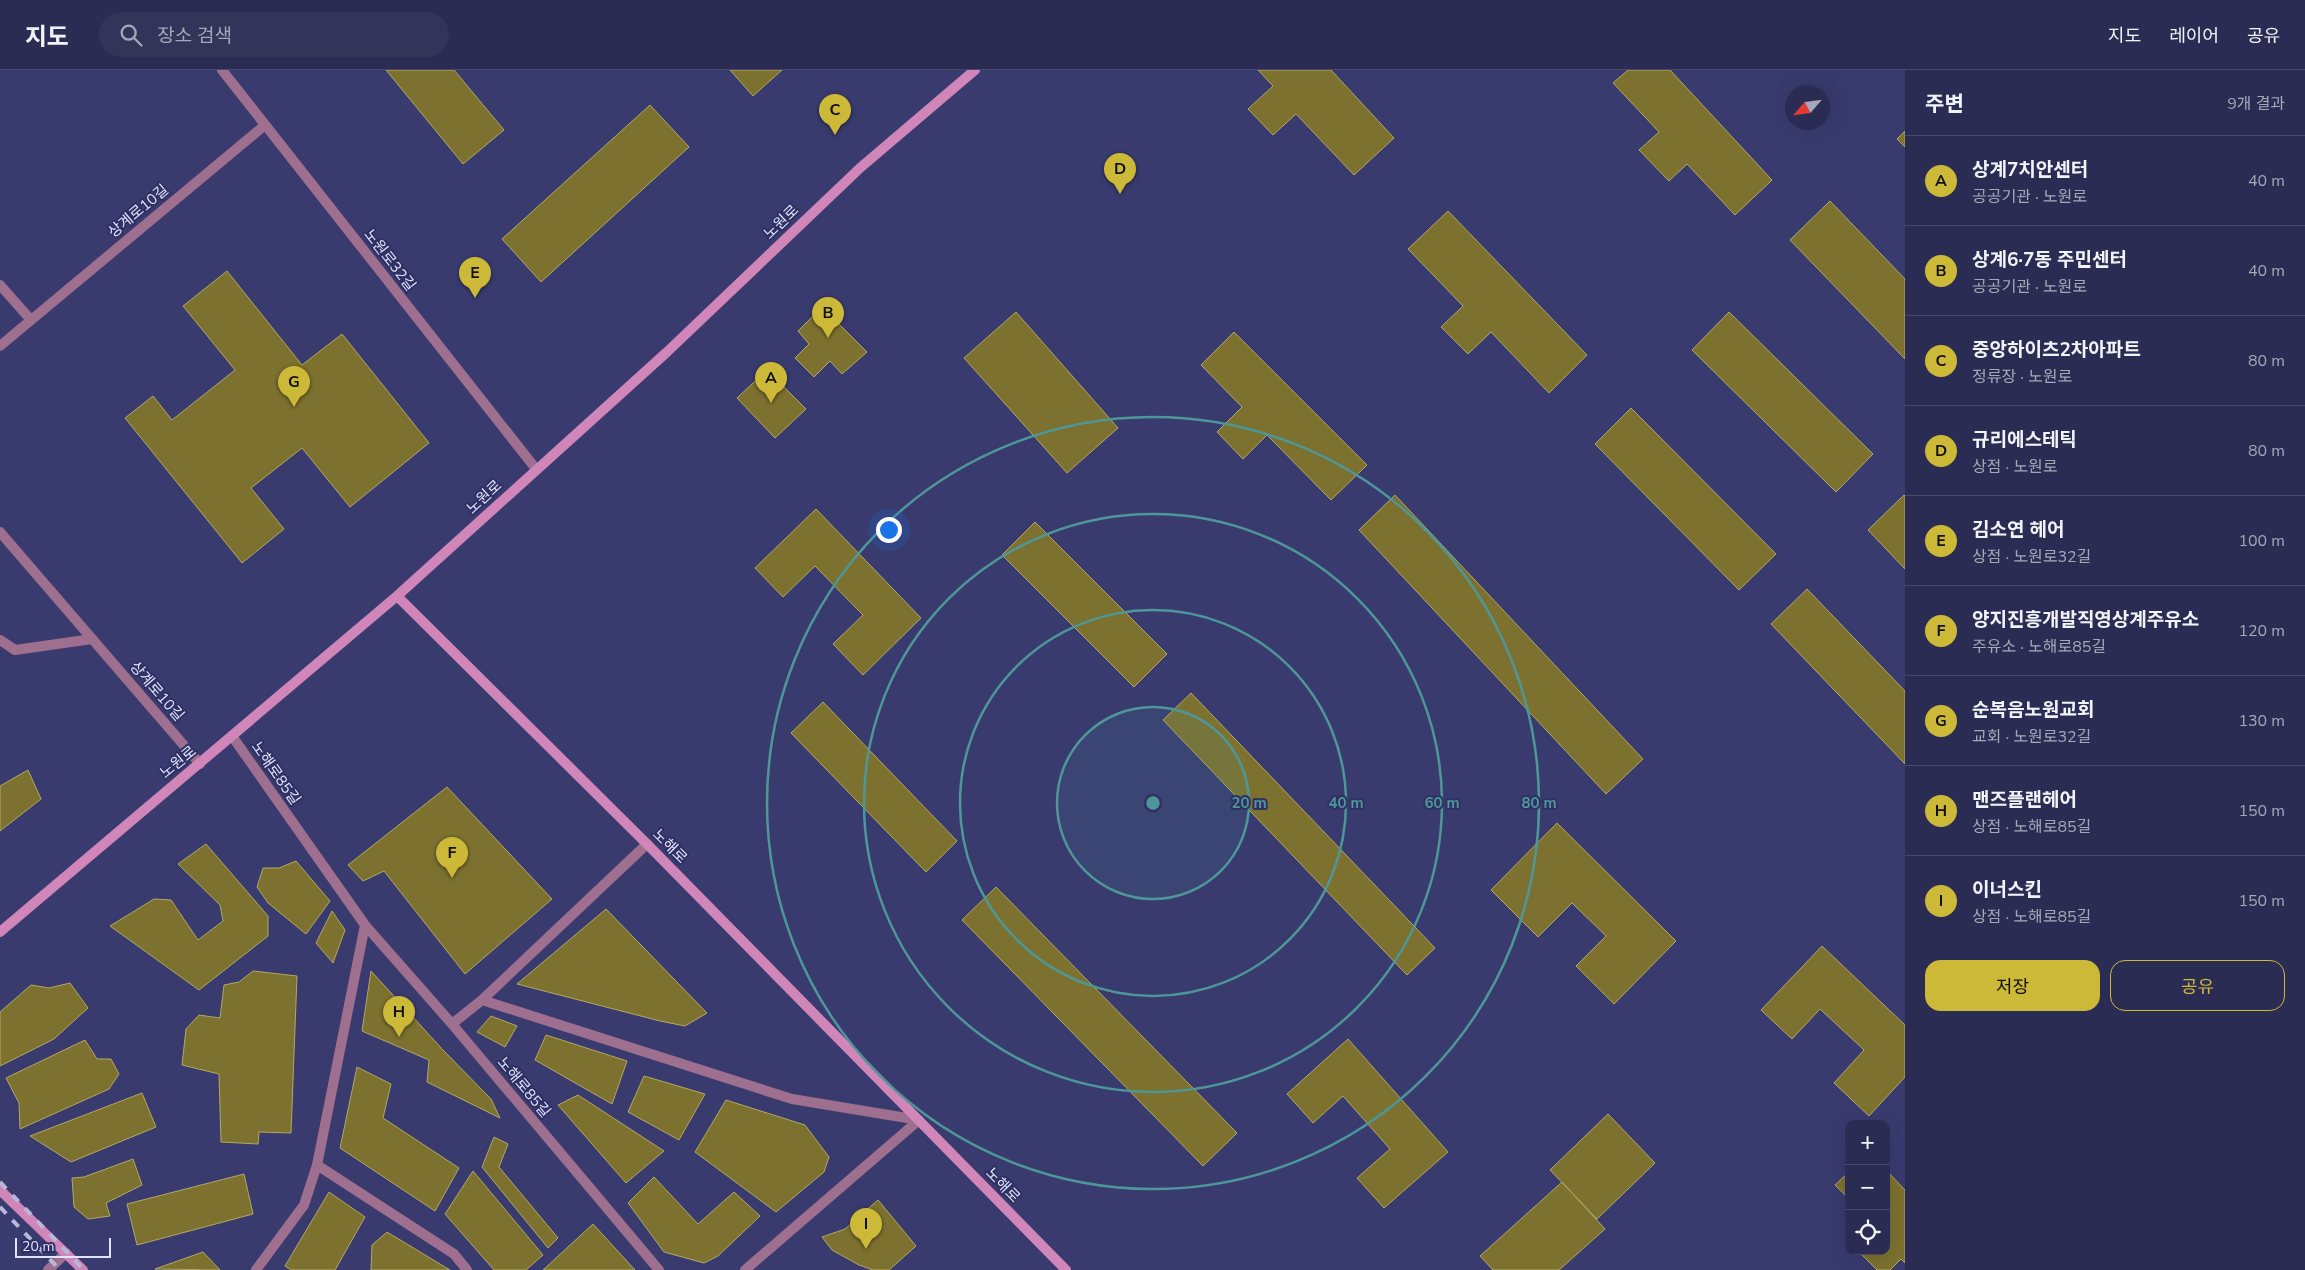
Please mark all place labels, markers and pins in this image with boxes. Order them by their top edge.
pin: C [819,94,851,135]
pin: D [1104,153,1136,194]
pin: E [459,257,491,298]
pin: B [812,297,844,338]
pin: A [755,362,787,403]
pin: G [278,366,310,407]
centre of rings [1144,794,1162,812]
pin: F [436,837,468,878]
pin: H [383,996,415,1037]
pin: I [850,1208,882,1249]

